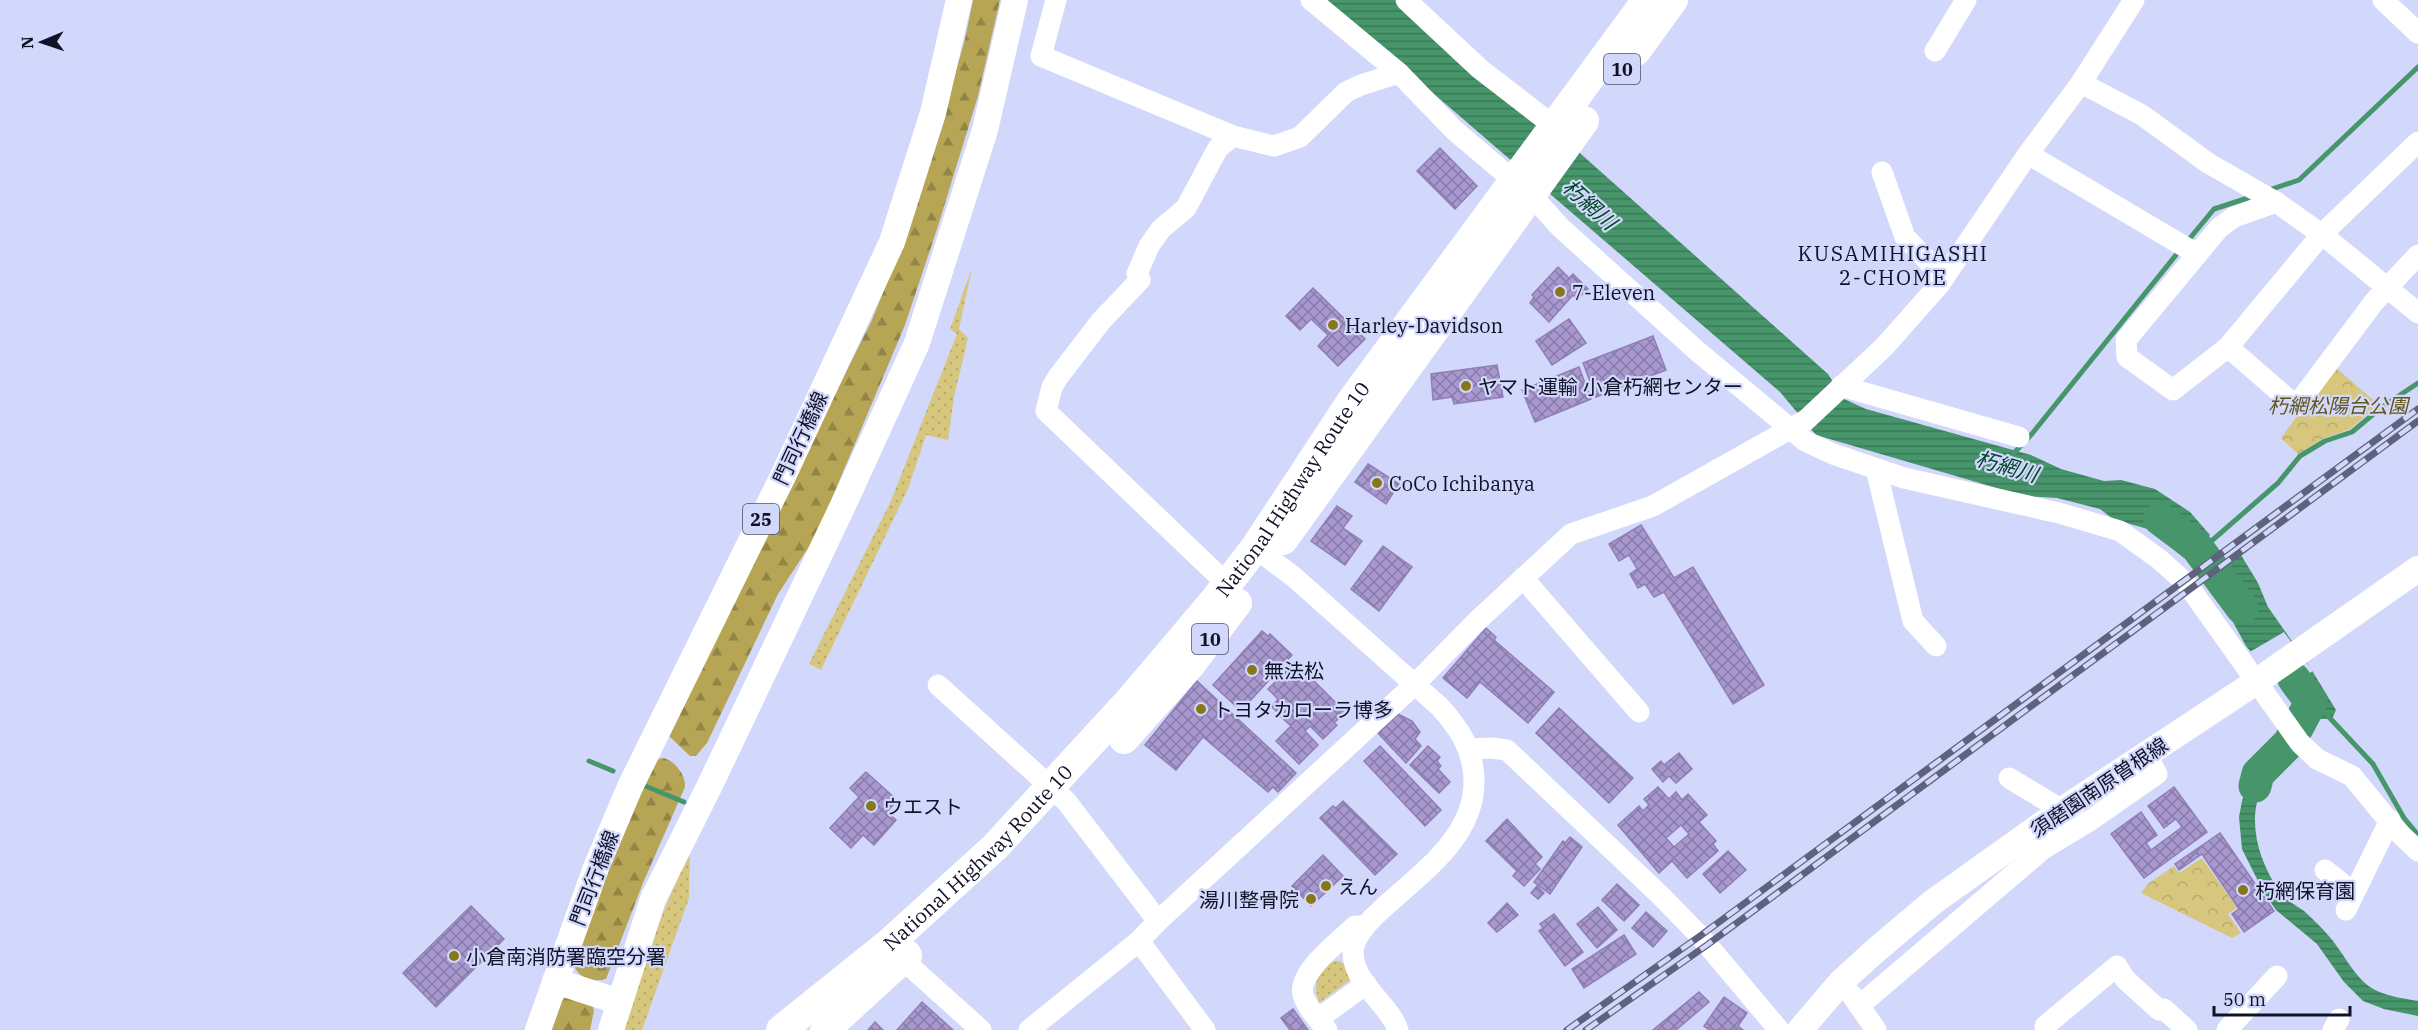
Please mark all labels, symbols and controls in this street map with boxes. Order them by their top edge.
north arrow [12,12,72,72]
text: N [17,36,37,49]
road number: 10 [1604,54,1640,84]
water label: 朽網川 [1557,173,1624,237]
district label: KUSAMIHIGASHI 2-CHOME [1797,239,1989,291]
place label: 7-Eleven [1572,279,1656,306]
marker: 7-Eleven [1553,285,1567,299]
place label: Harley-Davidson [1345,312,1503,339]
marker: Harley-Davidson [1326,318,1340,332]
place label: ヤマト運輸 小倉朽網センター [1478,373,1743,400]
street label: National Highway Route 10 [1209,376,1375,602]
marker: ヤマト運輸 小倉朽網センター [1459,379,1473,393]
street label: 門司行橋線 [767,387,833,489]
park label: 朽網松陽台公園 [2268,392,2411,419]
water label: 朽網川 [1973,444,2043,489]
place label: CoCo Ichibanya [1389,470,1535,497]
marker: CoCo Ichibanya [1370,476,1384,490]
road number: 25 [743,504,779,534]
road number: 10 [1192,624,1228,654]
place label: 無法松 [1264,657,1324,684]
marker: 無法松 [1245,663,1259,677]
place label: トヨタカローラ博多 [1213,696,1393,723]
marker: トヨタカローラ博多 [1194,702,1208,716]
street label: 須磨園南原曽根線 [2025,731,2173,843]
street label: National Highway Route 10 [877,758,1078,956]
place label: ウエスト [883,793,963,820]
marker: ウエスト [864,799,878,813]
street label: 門司行橋線 [563,826,625,930]
place label: えん [1338,873,1378,900]
place label: 朽網保育園 [2255,877,2355,904]
marker: えん [1319,879,1333,893]
marker: 朽網保育園 [2236,883,2250,897]
place label: 湯川整骨院 [1199,886,1299,913]
marker: 湯川整骨院 [1304,892,1318,906]
place label: 小倉南消防署臨空分署 [466,943,666,970]
marker: 小倉南消防署臨空分署 [447,949,461,963]
scale bar [2214,979,2350,1017]
text: 50 m [2223,988,2266,1011]

